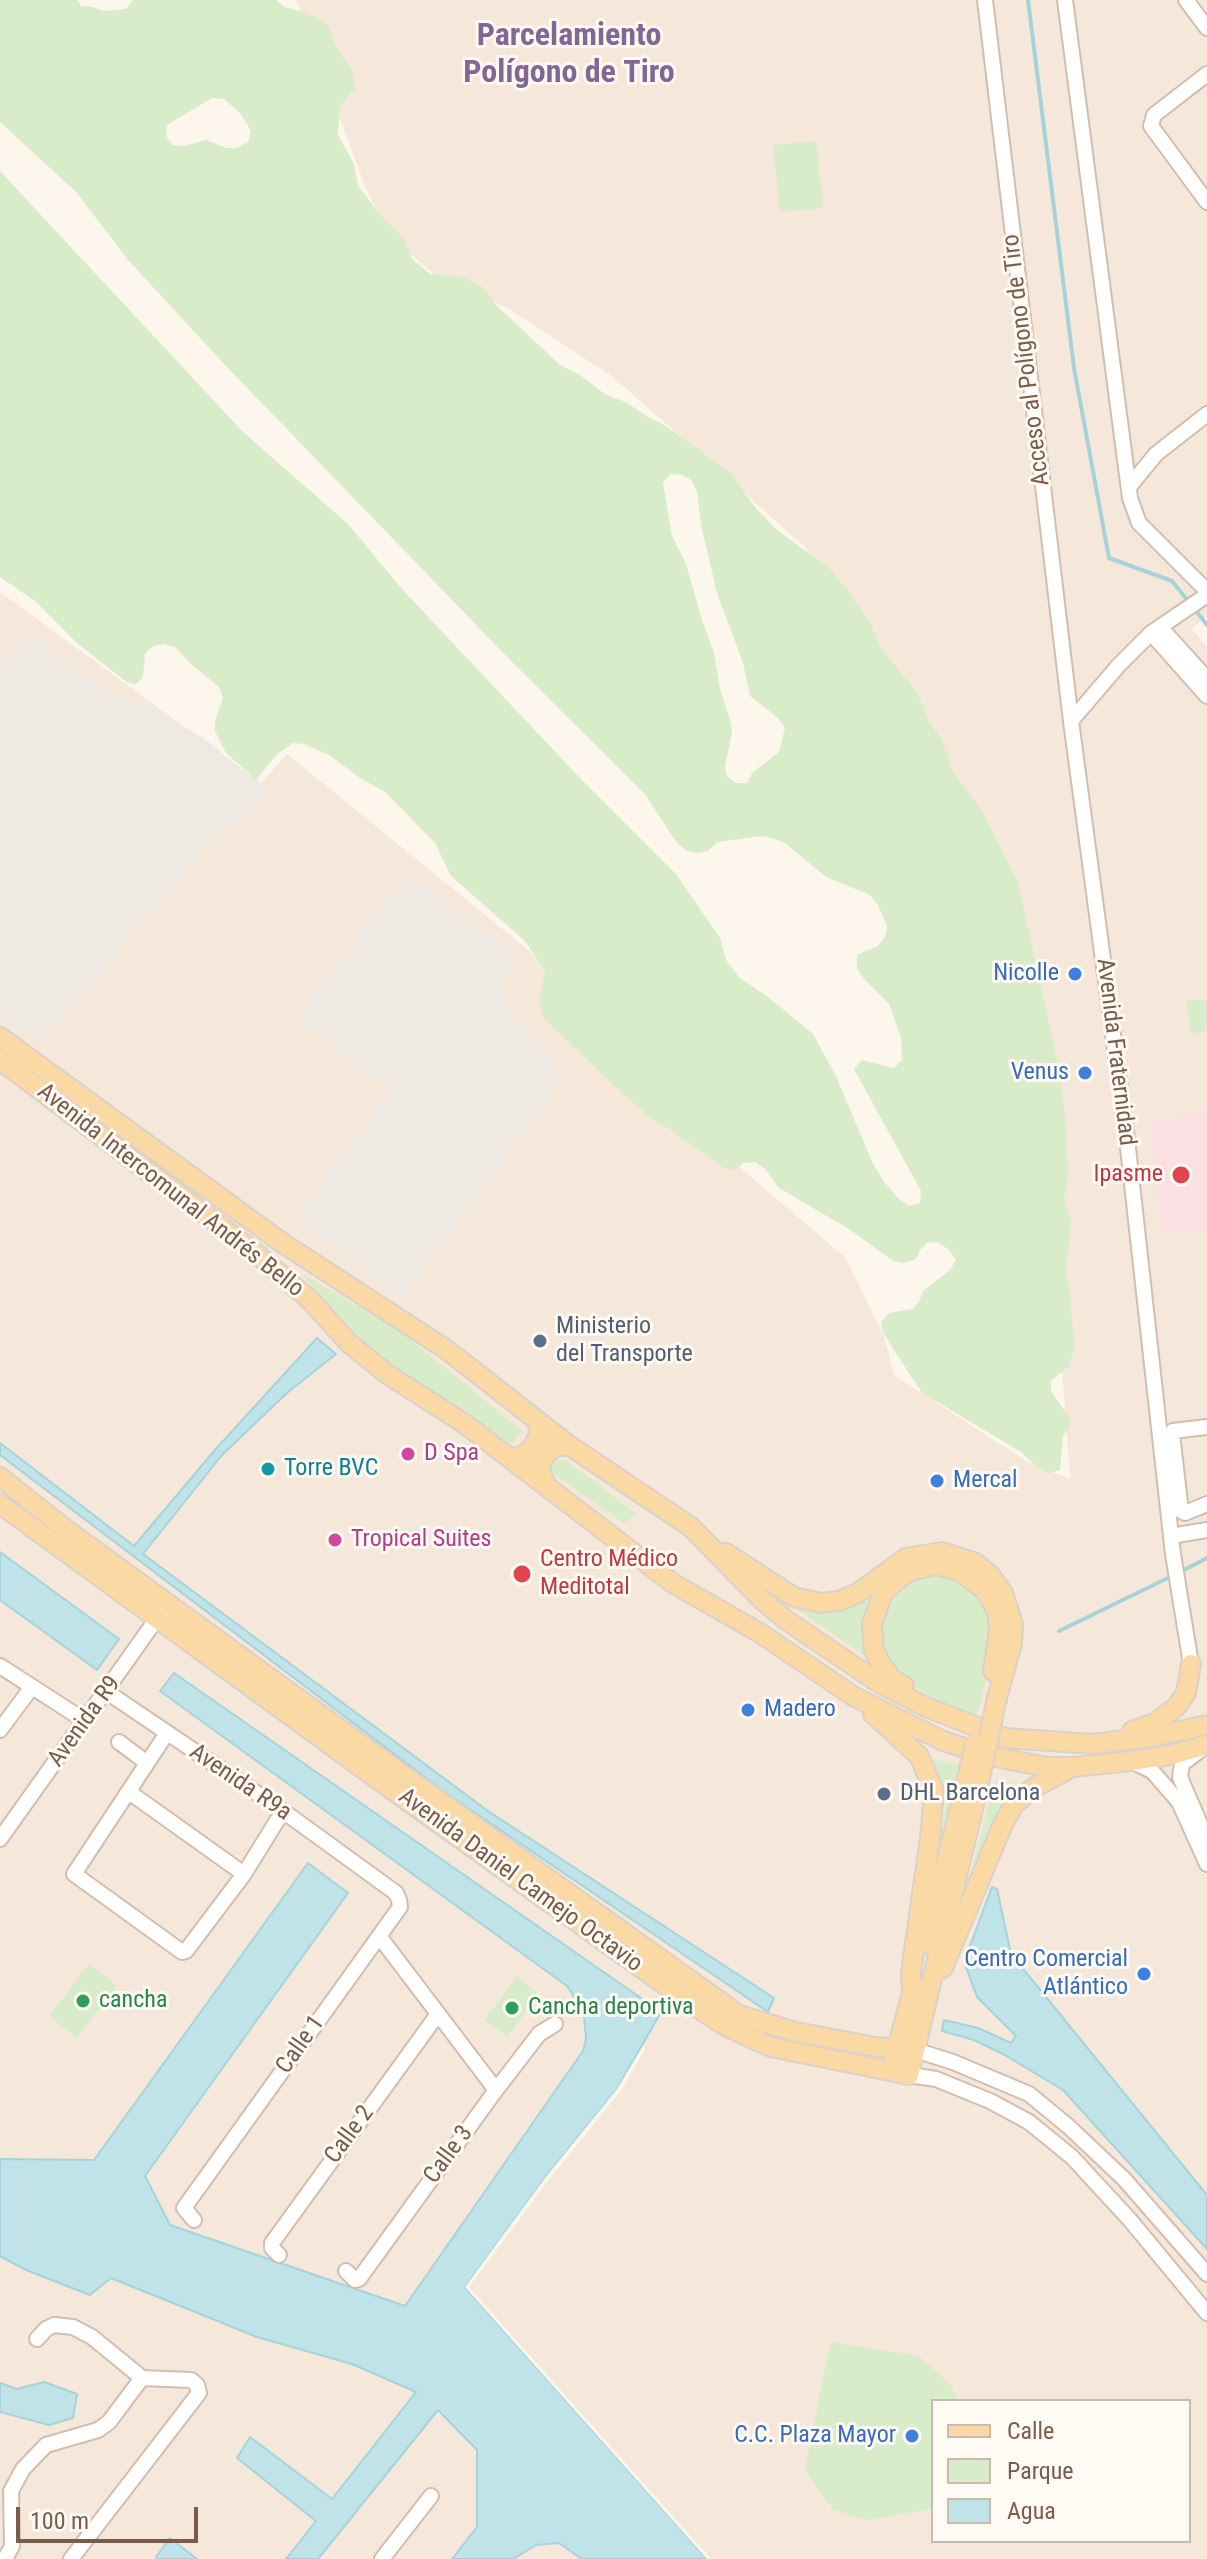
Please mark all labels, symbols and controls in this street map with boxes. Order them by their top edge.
district label: Parcelamiento Polígono de Tiro [463,18,675,93]
street label: Acceso al Polígono de Tiro [997,232,1057,488]
street label: Avenida Fraternidad [1089,957,1141,1147]
place label: Nicolle [993,960,1059,988]
marker: Nicolle [1066,965,1084,983]
place label: Venus [1011,1059,1069,1087]
marker: Venus [1076,1064,1094,1082]
street label: Avenida Intercomunal Andrés Bello [31,1078,309,1304]
place label: Ipasme [1093,1161,1163,1189]
marker: Ipasme [1170,1164,1192,1186]
place label: Ministerio del Transporte [556,1313,693,1369]
marker: Ministerio del Transporte [531,1332,549,1350]
place label: D Spa [424,1440,479,1468]
marker: D Spa [399,1445,417,1463]
place label: Torre BVC [284,1455,378,1483]
marker: Torre BVC [259,1460,277,1478]
place label: Mercal [953,1467,1018,1495]
marker: Mercal [928,1472,946,1490]
place label: Tropical Suites [351,1526,492,1554]
marker: Tropical Suites [326,1531,344,1549]
place label: Centro Médico Meditotal [540,1546,678,1602]
marker: Centro Médico Meditotal [511,1563,533,1585]
street label: Avenida R9 [42,1671,128,1773]
place label: Madero [764,1696,836,1724]
marker: Madero [739,1701,757,1719]
street label: Avenida R9a [184,1738,296,1828]
place label: DHL Barcelona [900,1780,1040,1808]
street label: Avenida Daniel Camejo Octavio [392,1783,648,1979]
marker: DHL Barcelona [875,1785,893,1803]
place label: Centro Comercial Atlántico [964,1946,1128,2002]
marker: Centro Comercial Atlántico [1135,1965,1153,1983]
place label: cancha [99,1987,167,2015]
marker: cancha [74,1992,92,2010]
place label: Cancha deportiva [528,1994,694,2022]
marker: Cancha deportiva [503,1999,521,2017]
street label: Calle 1 [271,2010,331,2080]
street label: Calle 2 [319,2100,381,2170]
street label: Calle 3 [418,2120,480,2190]
legend [931,2399,1191,2543]
text: Calle [1007,2417,1054,2445]
place label: C.C. Plaza Mayor [734,2422,896,2450]
marker: C.C. Plaza Mayor [903,2427,921,2445]
text: Parque [1007,2457,1074,2485]
scale bar [20,2491,202,2541]
text: Agua [1007,2497,1056,2525]
text: 100 m [30,2507,89,2535]

